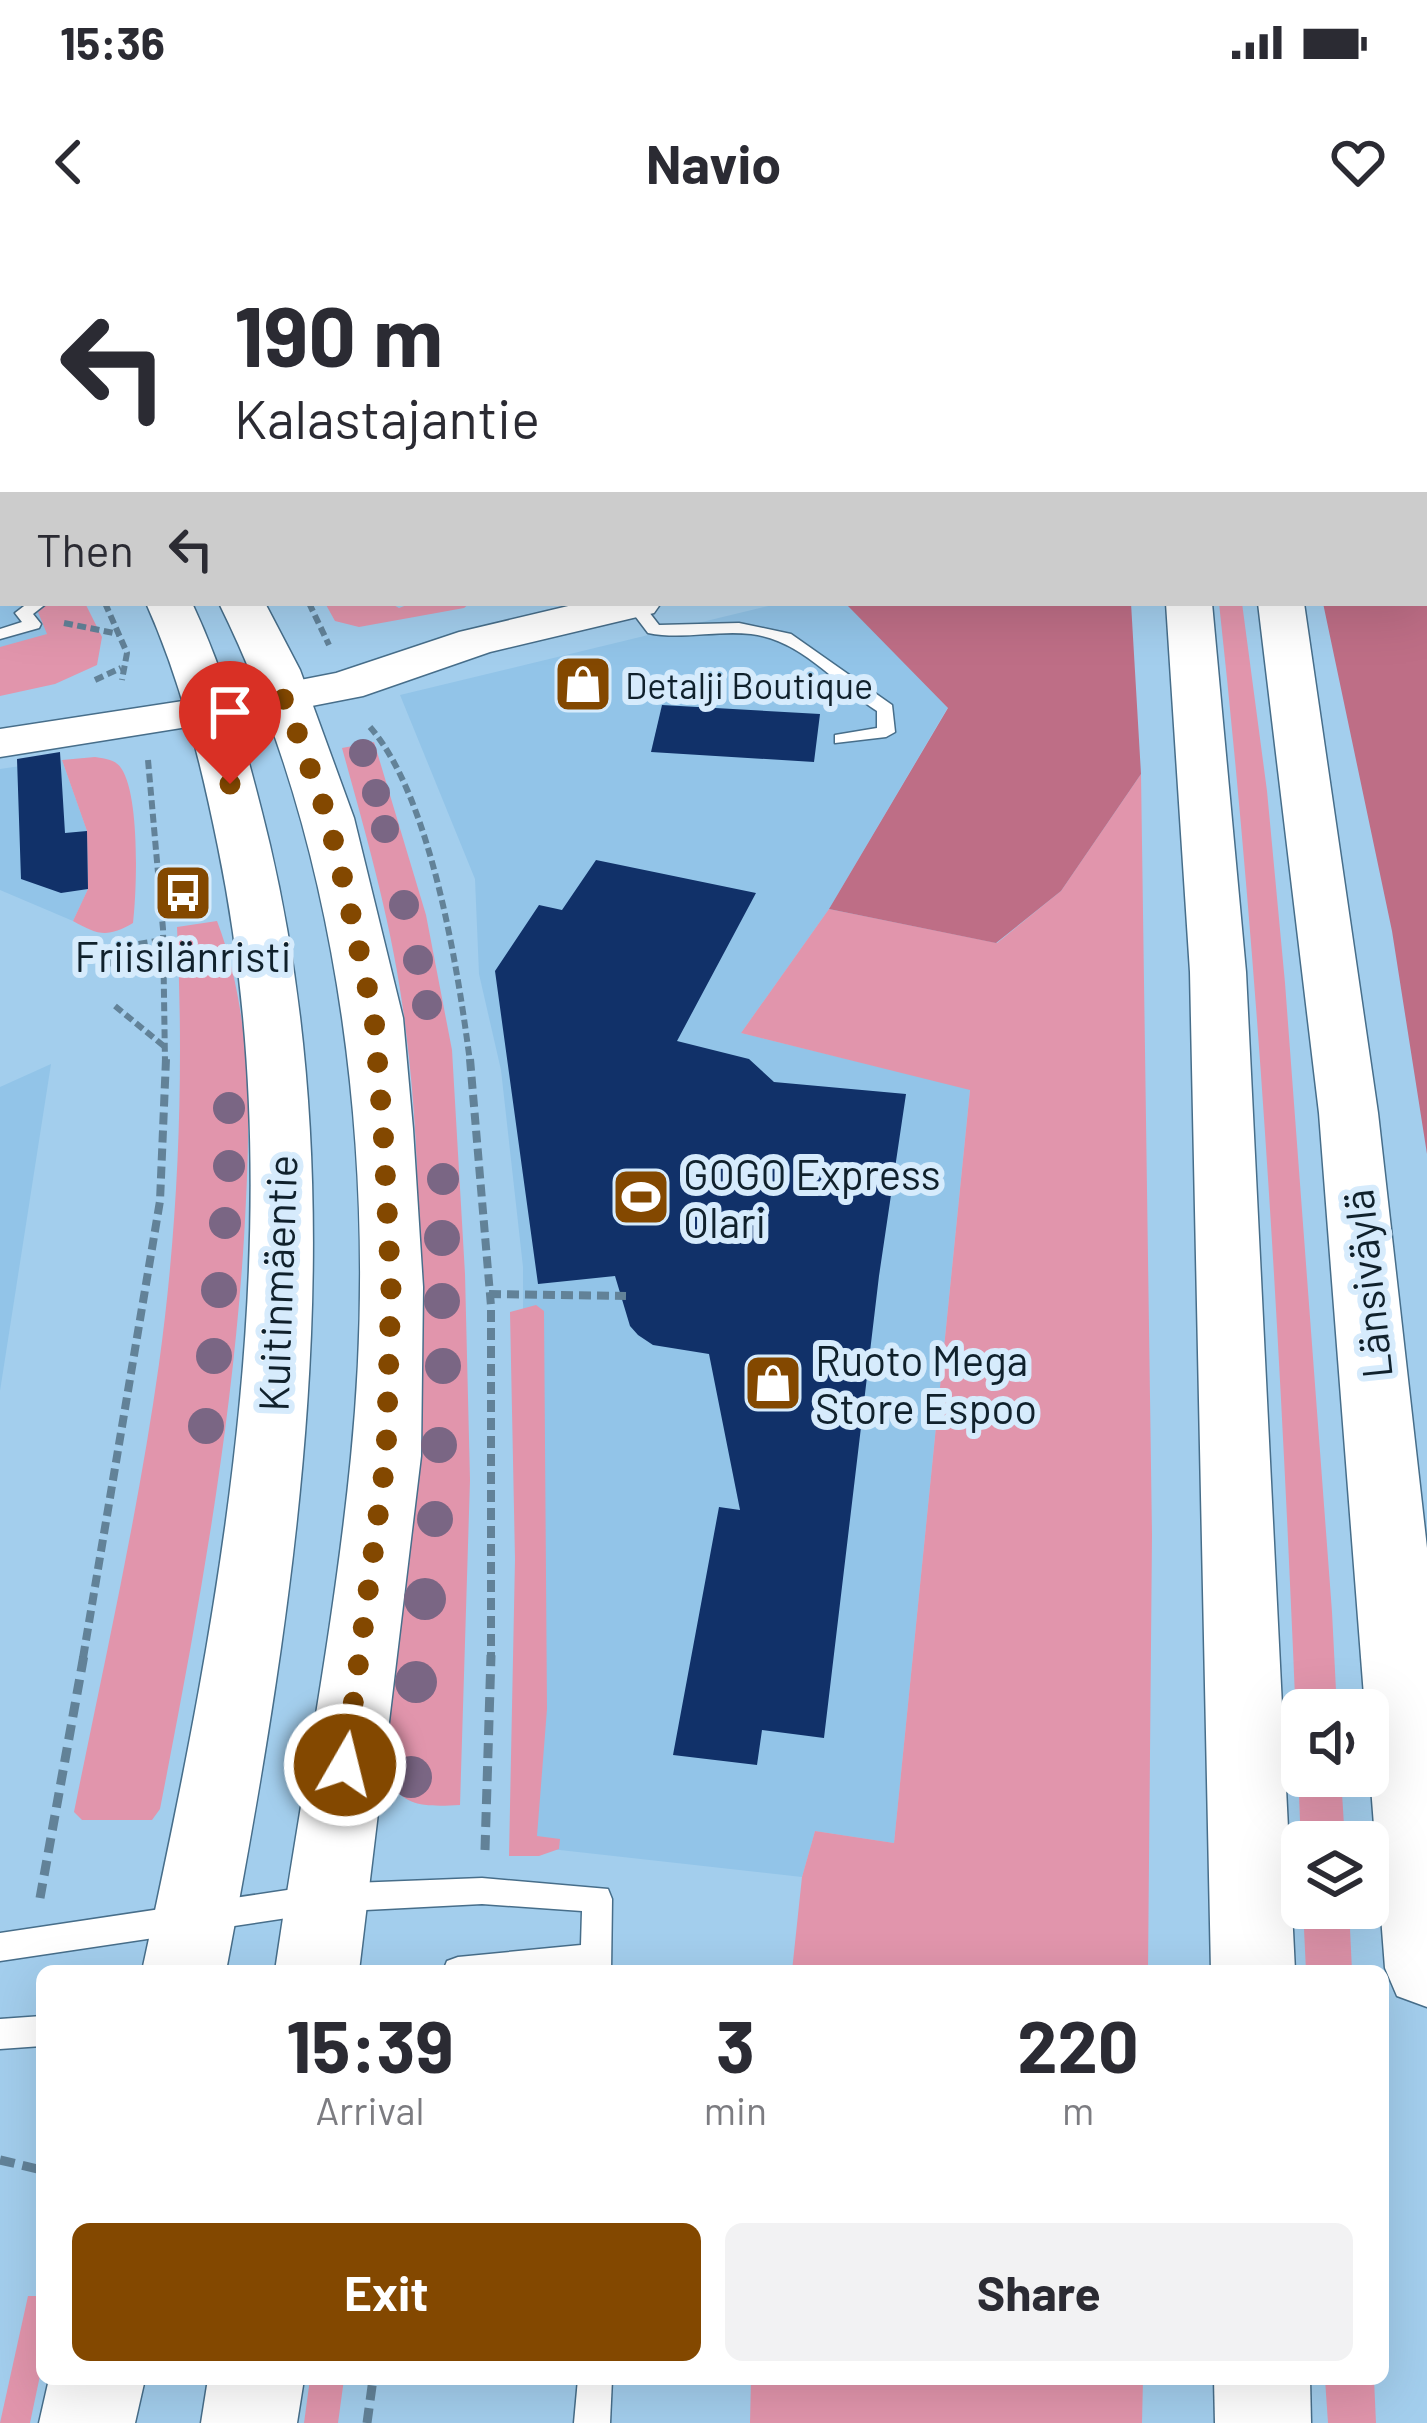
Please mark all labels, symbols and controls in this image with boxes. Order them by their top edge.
text: 15:36 [60,15,165,69]
icon: back [36,129,102,195]
icon: heart [1325,129,1391,195]
text: Navio [646,130,781,195]
text: 190 m [234,283,443,384]
icon: left [36,288,192,444]
text: Kalastajantie [234,385,540,450]
icon: left [158,516,224,582]
text: Then [36,522,134,576]
shop icon: Detalji Boutique [552,653,614,715]
pin [179,661,281,784]
place label: Detalji Boutique [625,663,873,706]
icon: arrive [197,679,263,745]
bus stop icon: Friisilänristi [152,862,214,924]
place label: Friisilänristi [75,930,291,980]
place label: GOGO Express Olari [683,1148,941,1246]
street label: Kuitinmäentie [247,1154,305,1412]
sports icon: GOGO Express Olari [610,1166,672,1228]
street label: Länsiväylä [1331,1187,1402,1381]
place label: Ruoto Mega Store Espoo [815,1334,1037,1433]
shop icon: Ruoto Mega Store Espoo [742,1352,804,1414]
map controls [1281,1689,1389,1929]
button: sound [1281,1689,1389,1797]
position arrow [282,1702,408,1828]
button: layers [1281,1821,1389,1929]
text: 15:39 [286,2001,454,2087]
text: 3 [716,2001,755,2087]
text: 220 [1017,2001,1139,2087]
text: Arrival [315,2086,424,2133]
text: min [704,2086,767,2133]
text: m [1062,2086,1094,2133]
button: Exit [72,2223,701,2361]
button: Share [725,2223,1353,2361]

